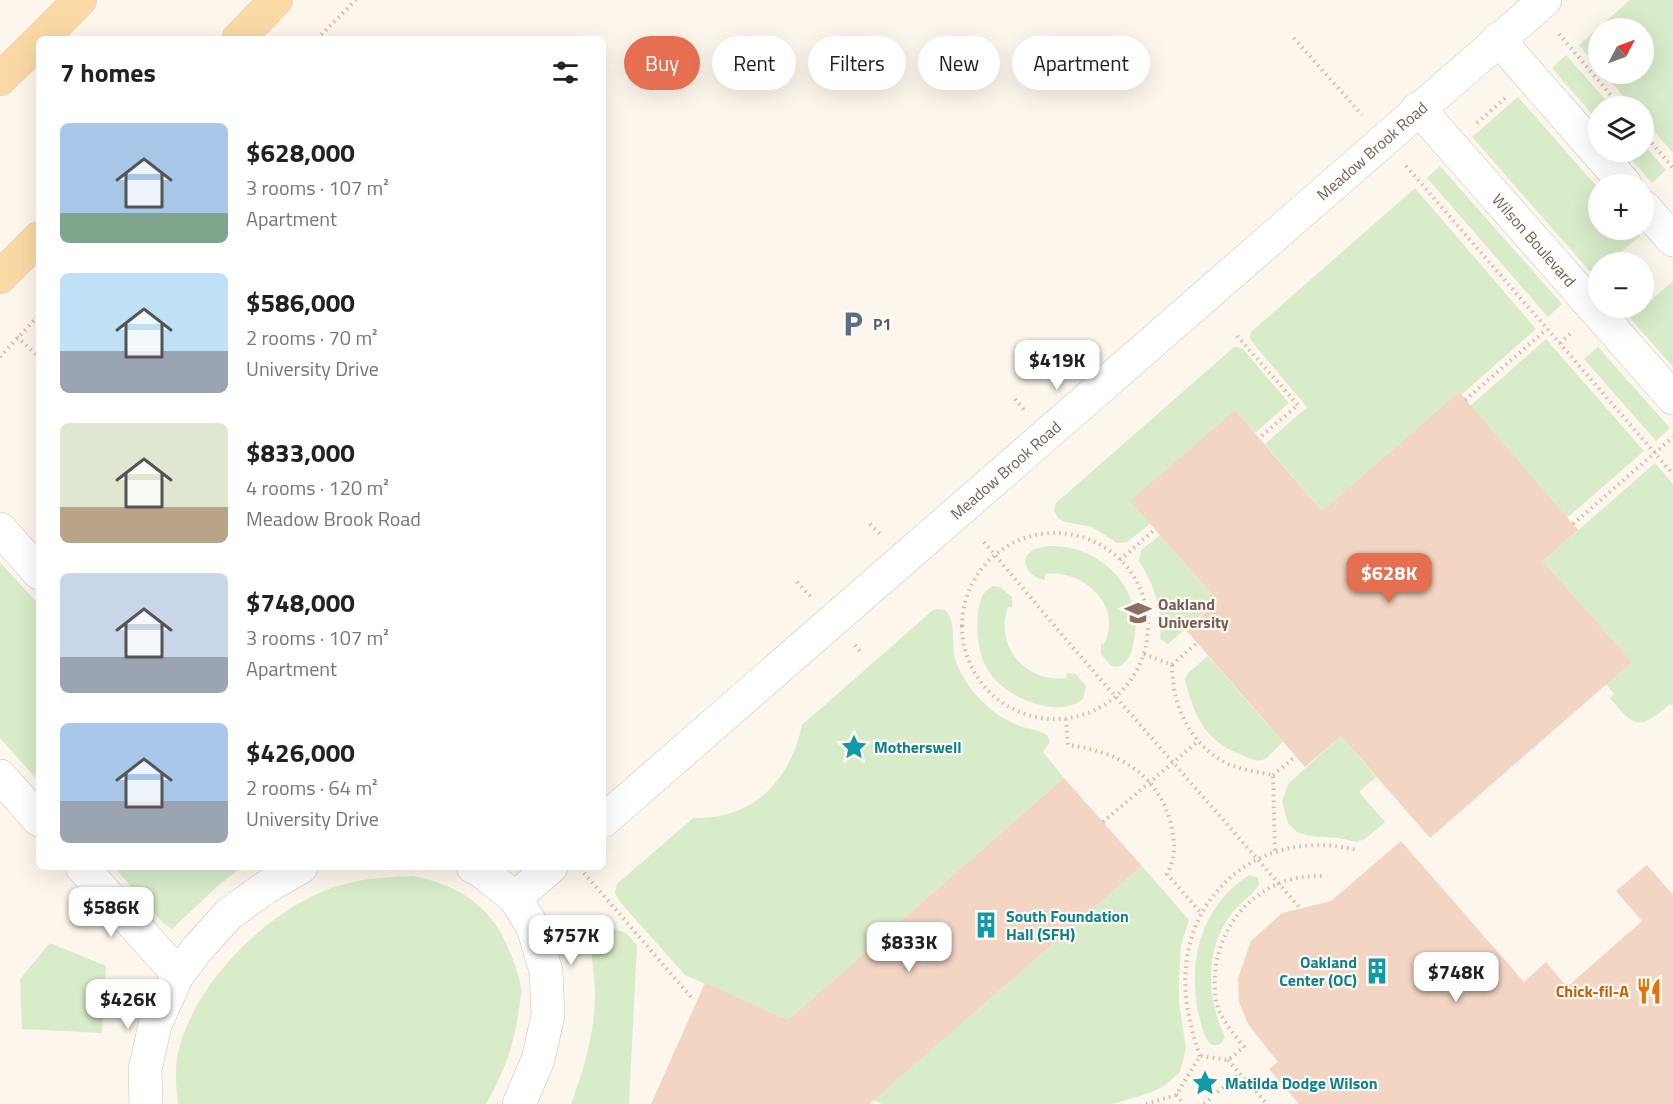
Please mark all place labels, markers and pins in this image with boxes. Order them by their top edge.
parking icon: P1 [838,309,868,339]
place label: P1 [873,312,891,336]
pin: $419K [1015,340,1099,391]
pin: $628K [1347,553,1431,604]
place label: Oakland University [1158,592,1229,634]
school or university icon: Oakland University [1123,598,1153,628]
place icon: Motherswell [839,732,869,762]
place label: Motherswell [874,735,962,759]
pin: $586K [69,887,153,938]
place label: South Foundation Hall (SFH) [1006,904,1129,946]
building icon: South Foundation Hall (SFH) [971,910,1001,940]
pin: $757K [529,915,613,966]
pin: $833K [867,922,951,973]
place label: Oakland Center (OC) [1279,950,1357,992]
pin: $748K [1414,952,1498,1003]
building icon: Oakland Center (OC) [1362,956,1392,986]
restaurant icon: Chick-fil-A [1634,976,1664,1006]
pin: $426K [86,979,170,1030]
place label: Chick-fil-A [1556,979,1629,1003]
place icon: Matilda Dodge Wilson [1190,1068,1220,1098]
place label: Matilda Dodge Wilson [1225,1071,1378,1095]

